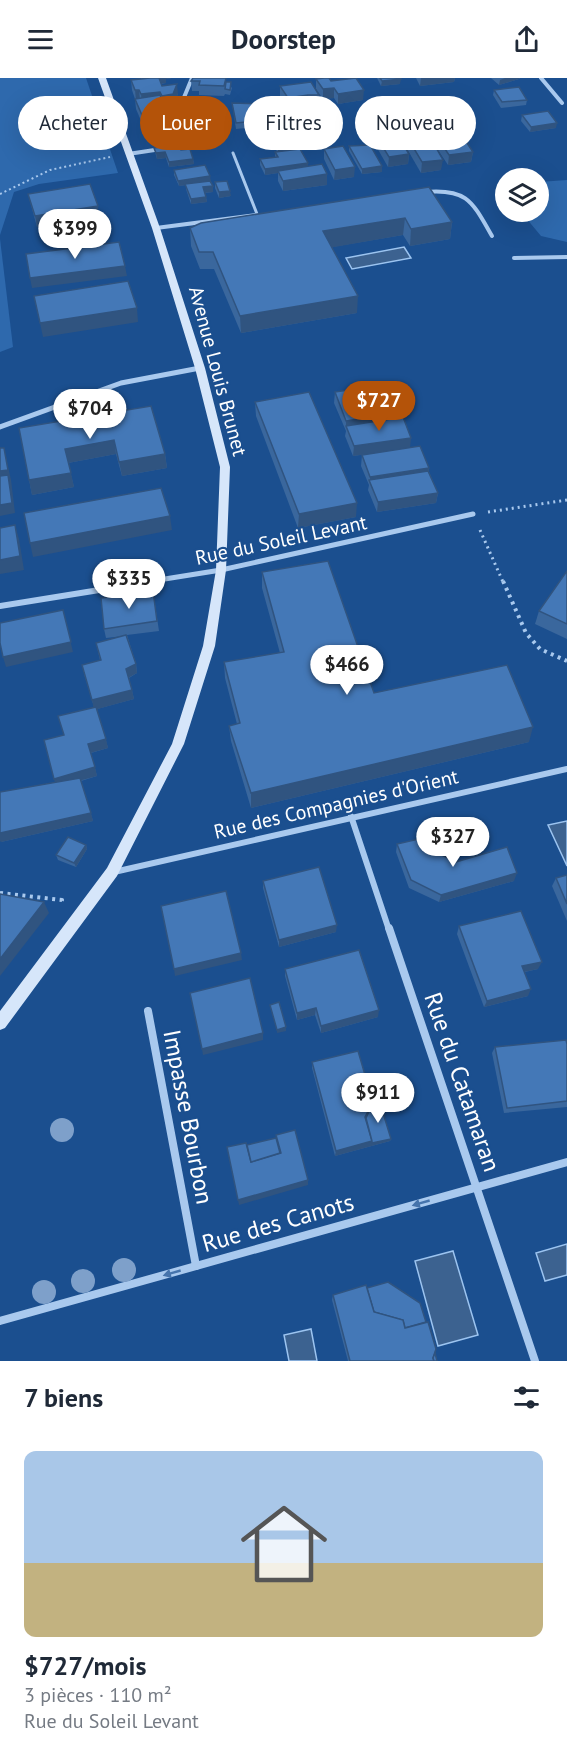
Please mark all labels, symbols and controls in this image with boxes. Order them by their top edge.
text: Doorstep [231,22,336,56]
icon: menu [24,23,57,56]
icon: share [510,23,543,56]
chip: Acheter [18,96,128,150]
chip: Louer [140,96,232,150]
chip: Filtres [244,96,343,150]
chip: Nouveau [355,96,476,150]
map controls [495,168,549,222]
button: layers [495,168,549,222]
pin: $399 [39,209,111,260]
text: $399 [52,215,98,241]
street label: Avenue Louis Brunet [183,283,253,459]
pin: $727 [343,381,415,432]
text: $727 [356,387,402,413]
pin: $704 [54,389,126,440]
text: $704 [67,395,113,421]
street label: Rue du Soleil Levant [193,509,369,571]
pin: $335 [93,559,165,610]
text: $335 [106,565,152,591]
pin: $466 [311,645,383,696]
text: $466 [324,651,370,677]
street label: Rue des Compagnies d'Orient [211,763,461,845]
pin: $327 [417,817,489,868]
text: $327 [430,823,476,849]
street label: Rue du Catamaran [417,988,508,1176]
street label: Impasse Bourbon [156,1027,221,1207]
pin: $911 [342,1073,414,1124]
text: $911 [355,1079,401,1105]
street label: Rue des Canots [198,1186,357,1259]
one-way arrow [411,1199,429,1208]
one-way arrow [163,1269,181,1278]
text: 7 biens [24,1381,103,1414]
icon: filters [510,1381,543,1414]
icon: home [230,1490,338,1598]
text: $727/mois [24,1649,146,1682]
text: 3 pièces · 110 m² [24,1682,172,1708]
text: Rue du Soleil Levant [24,1708,199,1734]

